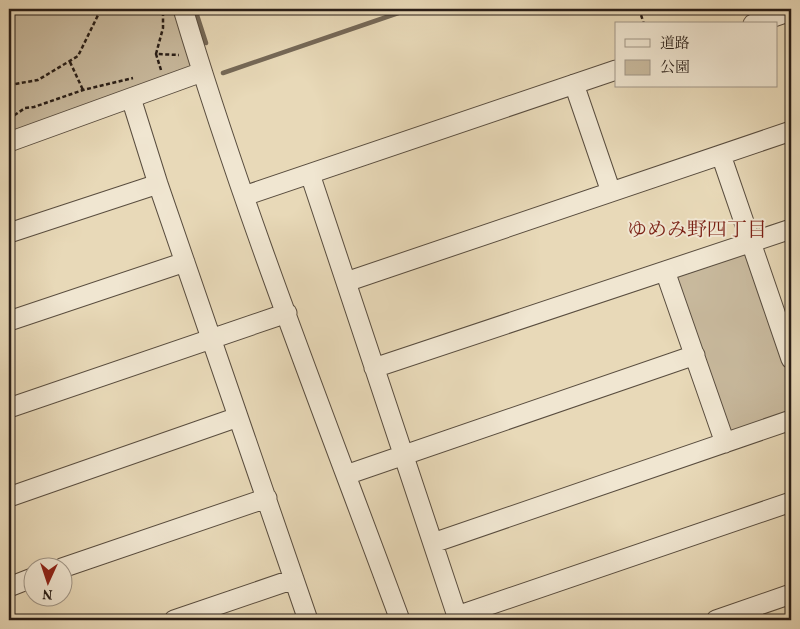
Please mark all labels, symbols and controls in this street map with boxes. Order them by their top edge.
legend [615,22,778,88]
text: 道路 [660,34,690,55]
text: 公園 [660,58,690,79]
district label: ゆめみ野四丁目 [627,217,767,245]
north arrow [22,556,72,606]
text: N [42,584,53,603]

